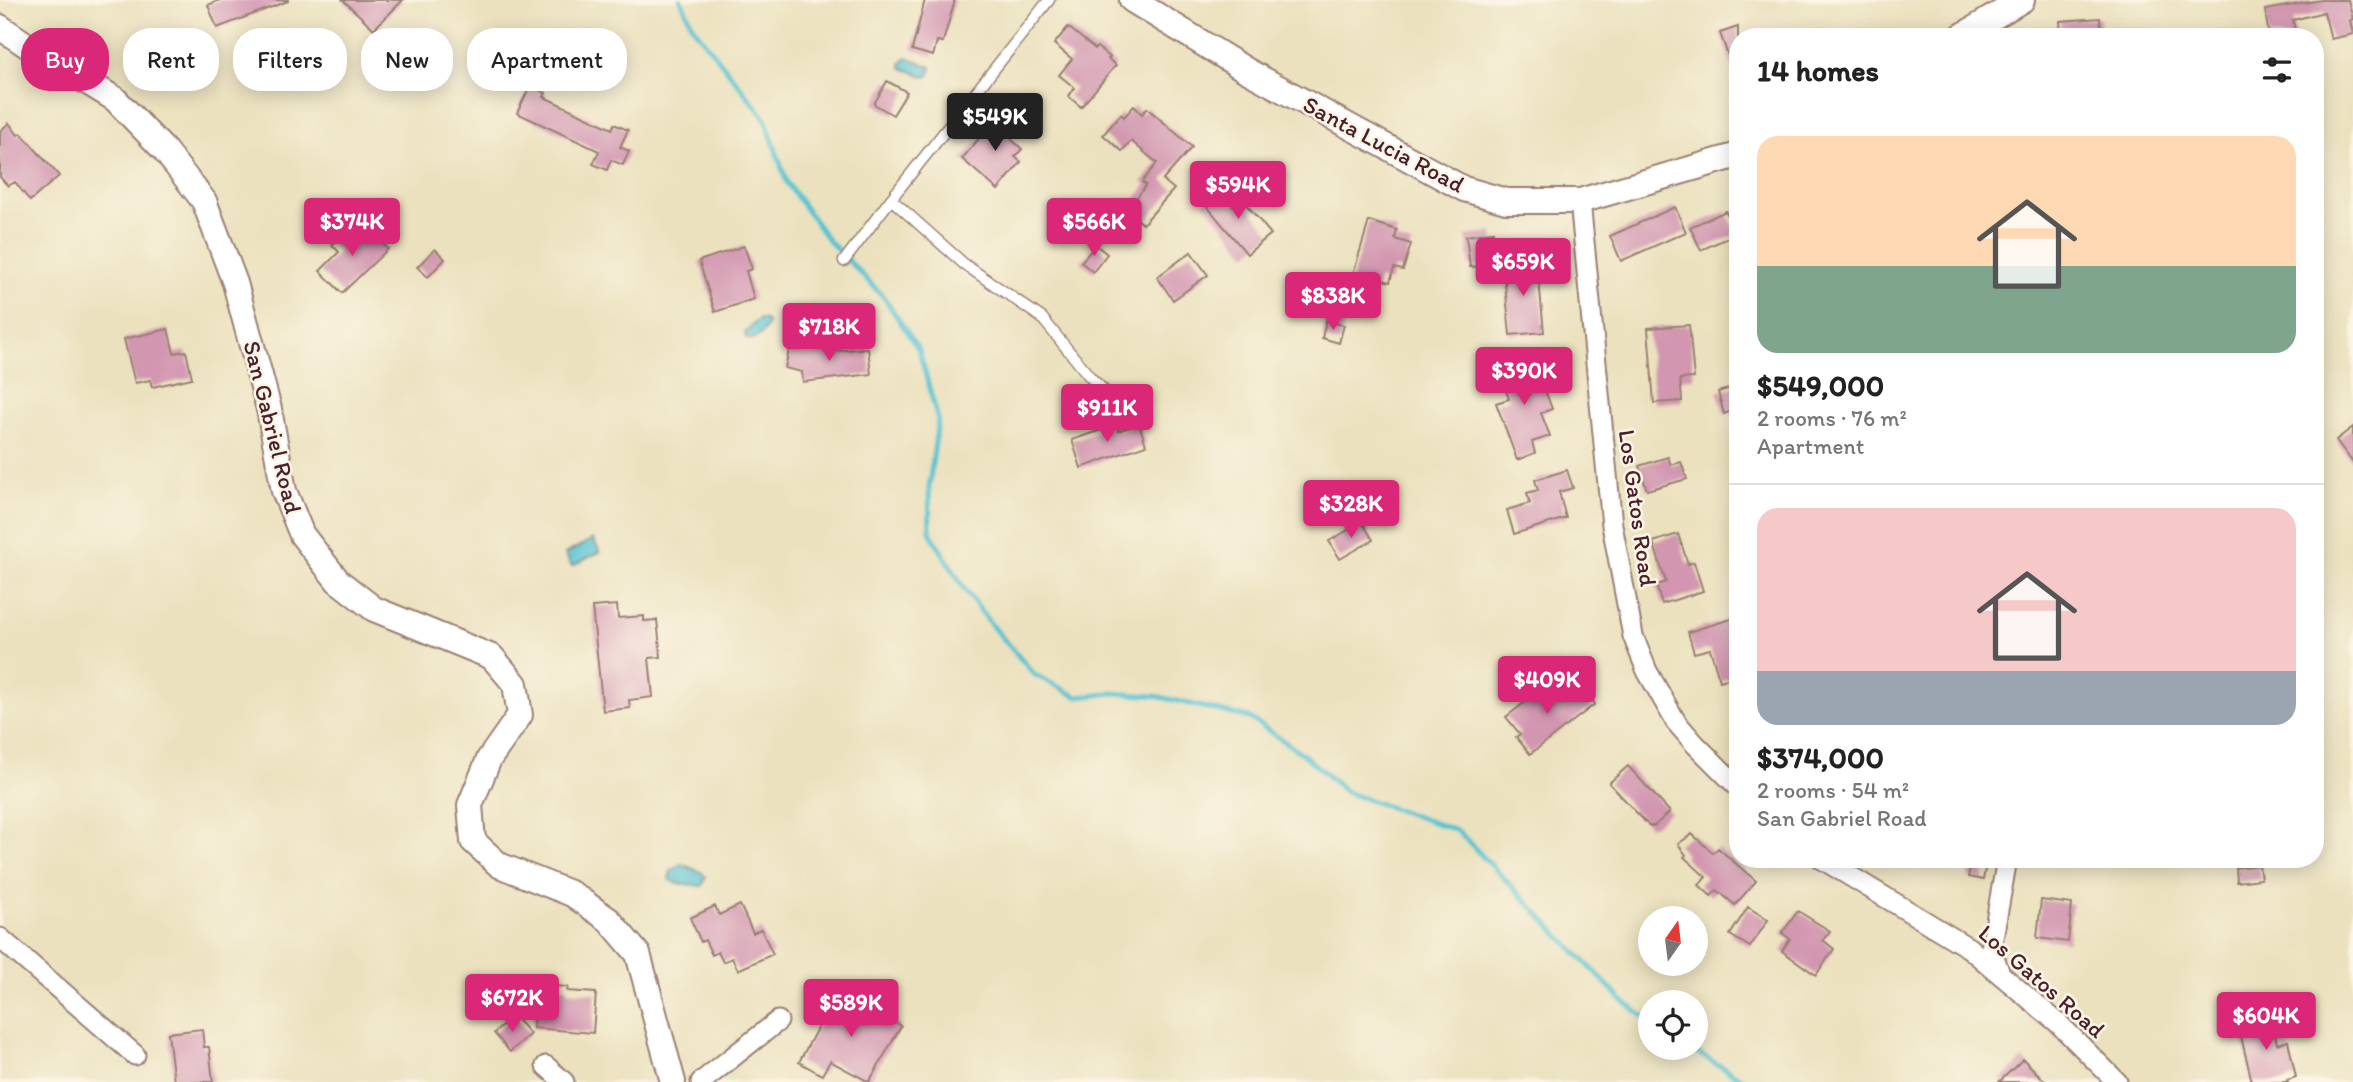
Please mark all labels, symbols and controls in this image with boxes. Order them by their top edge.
chip: Buy [21,28,109,91]
chip: Rent [123,28,219,91]
chip: Filters [233,28,347,91]
chip: New [361,28,453,91]
chip: Apartment [467,28,627,91]
icon: filters [2258,51,2296,89]
text: 14 homes [1757,52,1879,89]
street label: Santa Lucia Road [1298,89,1470,199]
pin: $549K [946,94,1044,153]
text: $549K [963,102,1027,130]
pin: $594K [1189,162,1287,221]
text: $594K [1206,170,1270,198]
icon: home [1964,181,2090,307]
pin: $374K [303,198,401,258]
pin: $566K [1045,198,1143,258]
text: $374K [320,207,384,235]
text: $566K [1063,207,1125,235]
pin: $659K [1474,238,1572,298]
text: $659K [1492,247,1554,275]
pin: $838K [1284,272,1382,332]
text: $838K [1301,281,1365,309]
pin: $718K [780,304,878,363]
text: $718K [798,312,860,340]
street label: San Gabriel Road [238,338,309,517]
pin: $390K [1475,348,1573,407]
text: $390K [1491,356,1557,384]
text: $549,000 [1757,367,1884,404]
pin: $911K [1058,384,1156,444]
text: $911K [1077,393,1137,421]
text: 2 rooms · 76 m² [1757,404,1907,432]
street label: Los Gatos Road [1613,428,1663,588]
text: Apartment [1757,432,1864,460]
pin: $328K [1302,480,1400,540]
text: $328K [1319,489,1383,517]
icon: home [1964,553,2090,679]
pin: $409K [1498,656,1596,716]
text: $409K [1514,665,1580,693]
text: $374,000 [1757,739,1884,776]
text: 2 rooms · 54 m² [1757,776,1909,804]
text: San Gabriel Road [1757,804,1927,832]
north arrow [1638,906,1708,976]
map controls [1638,906,1708,1060]
street label: Los Gatos Road [1973,918,2111,1044]
pin: $672K [463,974,561,1034]
pin: $589K [802,979,900,1039]
text: $672K [481,983,543,1011]
text: $589K [819,988,883,1016]
button: locate [1638,990,1708,1060]
pin: $604K [2217,992,2315,1052]
text: $604K [2233,1001,2299,1029]

